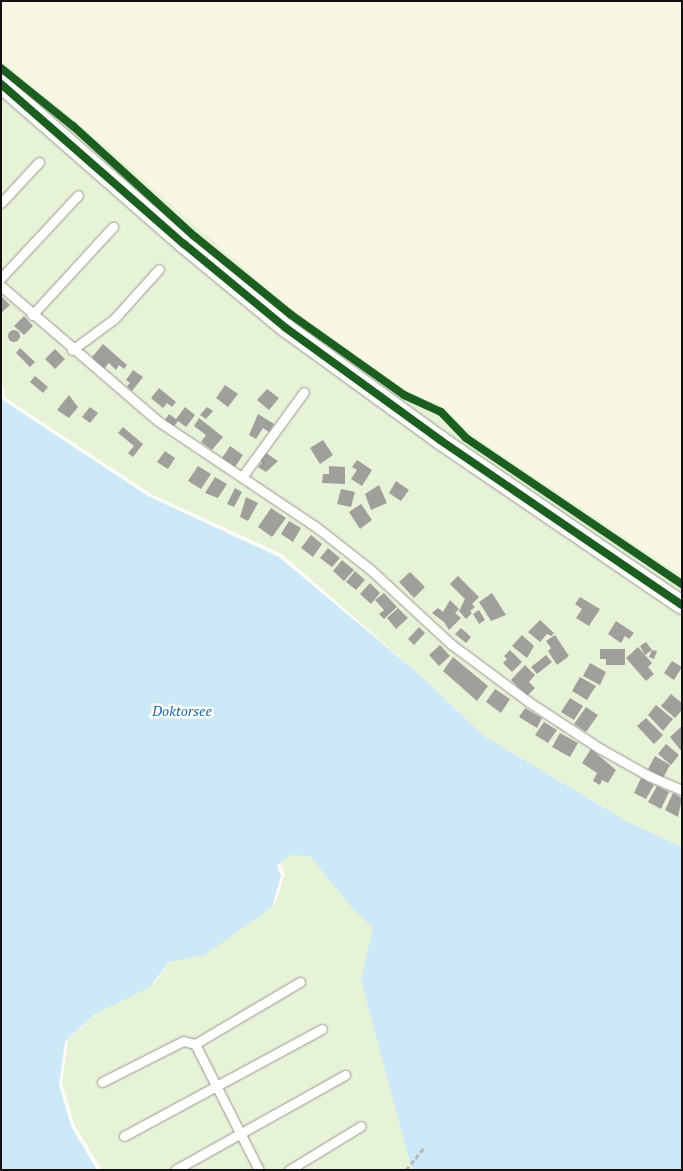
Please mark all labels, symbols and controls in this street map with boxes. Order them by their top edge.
water label: Doktorsee [152,703,212,719]

